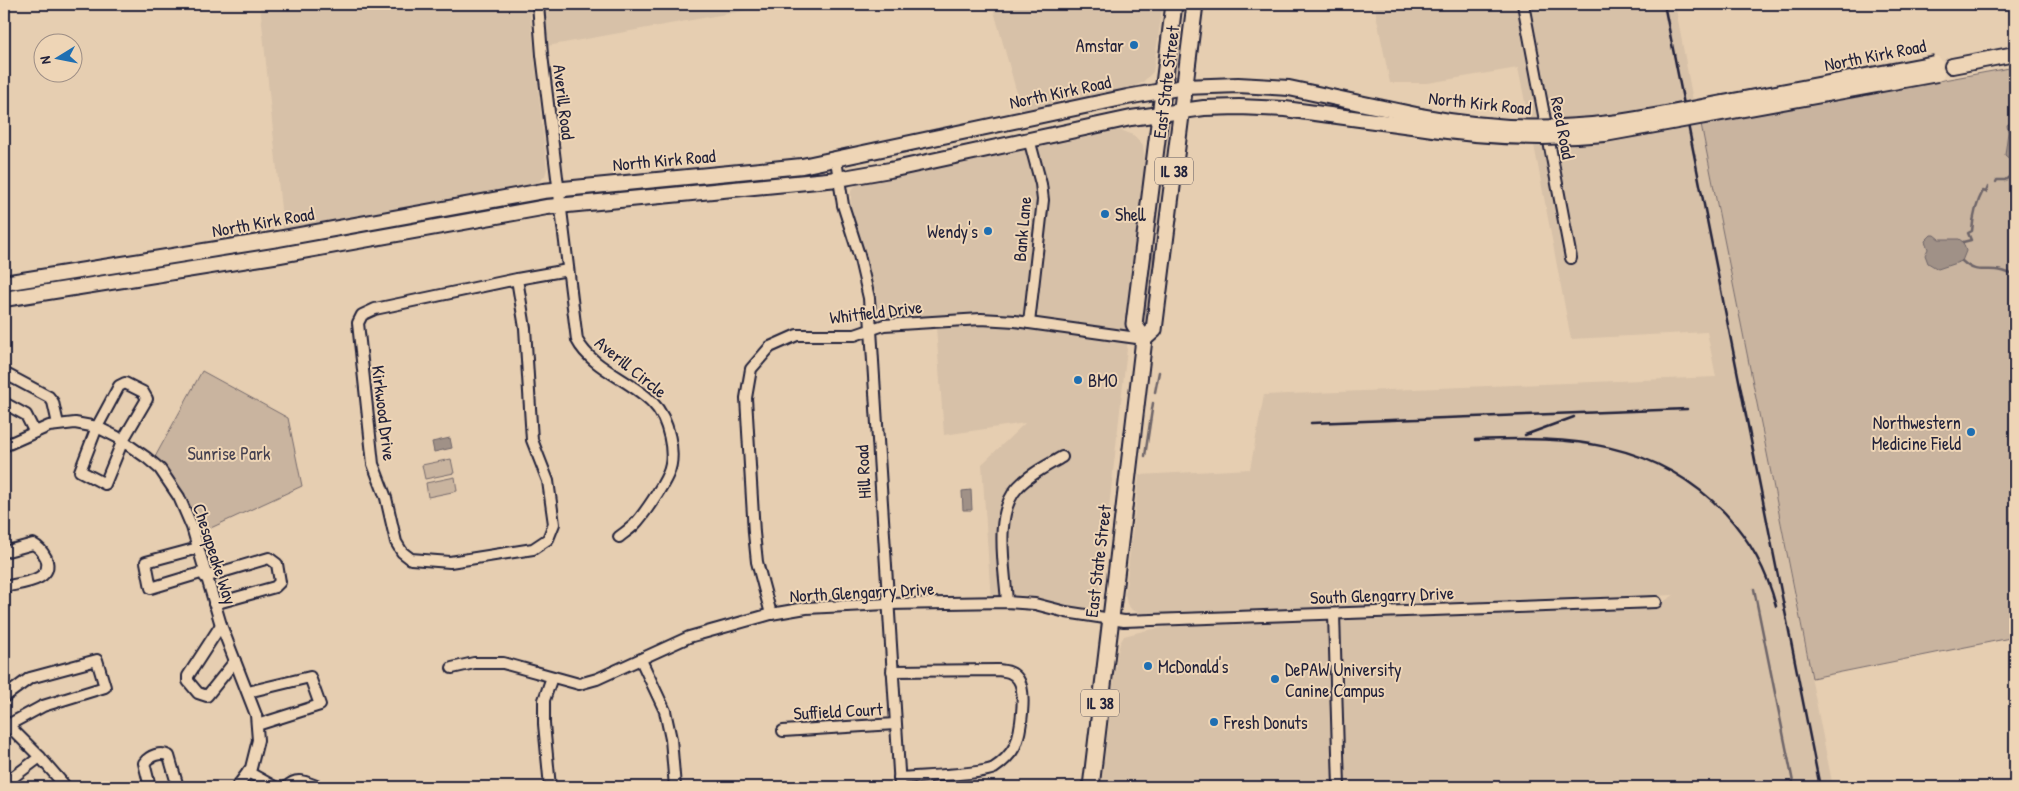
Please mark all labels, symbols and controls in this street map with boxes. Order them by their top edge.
street label: East State Street [1147,24,1185,140]
north arrow [32,32,82,82]
place label: Amstar [1076,33,1124,58]
street label: North Kirk Road [1822,33,1928,77]
marker: Amstar [1128,39,1140,51]
text: N [35,54,55,66]
street label: Averill Road [547,63,581,141]
street label: North Kirk Road [1007,69,1113,115]
street label: North Kirk Road [1427,85,1533,121]
street label: Reed Road [1545,95,1581,161]
street label: North Kirk Road [612,143,716,177]
road number: IL 38 [1155,158,1193,185]
street label: Bank Lane [1007,196,1037,262]
street label: North Kirk Road [210,201,316,243]
place label: Shell [1115,202,1146,227]
marker: Shell [1099,208,1111,220]
place label: Wendy's [927,219,978,244]
marker: Wendy's [982,225,994,237]
street label: Whitfield Drive [828,294,924,330]
street label: Averill Circle [590,330,672,404]
street label: Kirkwood Drive [366,364,402,462]
place label: BMO [1088,368,1118,393]
marker: BMO [1072,374,1084,386]
place label: Northwestern Medicine Field [1872,410,1961,456]
marker: Northwestern Medicine Field [1965,426,1977,438]
park label: Sunrise Park [188,441,271,466]
street label: Hill Road [849,444,877,500]
street label: Chesapeake Way [187,500,243,608]
street label: East State Street [1079,503,1117,619]
street label: North Glengarry Drive [789,576,935,608]
street label: South Glengarry Drive [1310,580,1454,610]
place label: McDonald's [1158,654,1228,679]
place label: DePAW University Canine Campus [1285,657,1402,703]
marker: McDonald's [1142,660,1154,672]
marker: DePAW University Canine Campus [1269,673,1281,685]
road number: IL 38 [1081,690,1119,716]
street label: Suffield Court [793,696,884,726]
place label: Fresh Donuts [1223,710,1308,735]
marker: Fresh Donuts [1208,716,1220,728]

